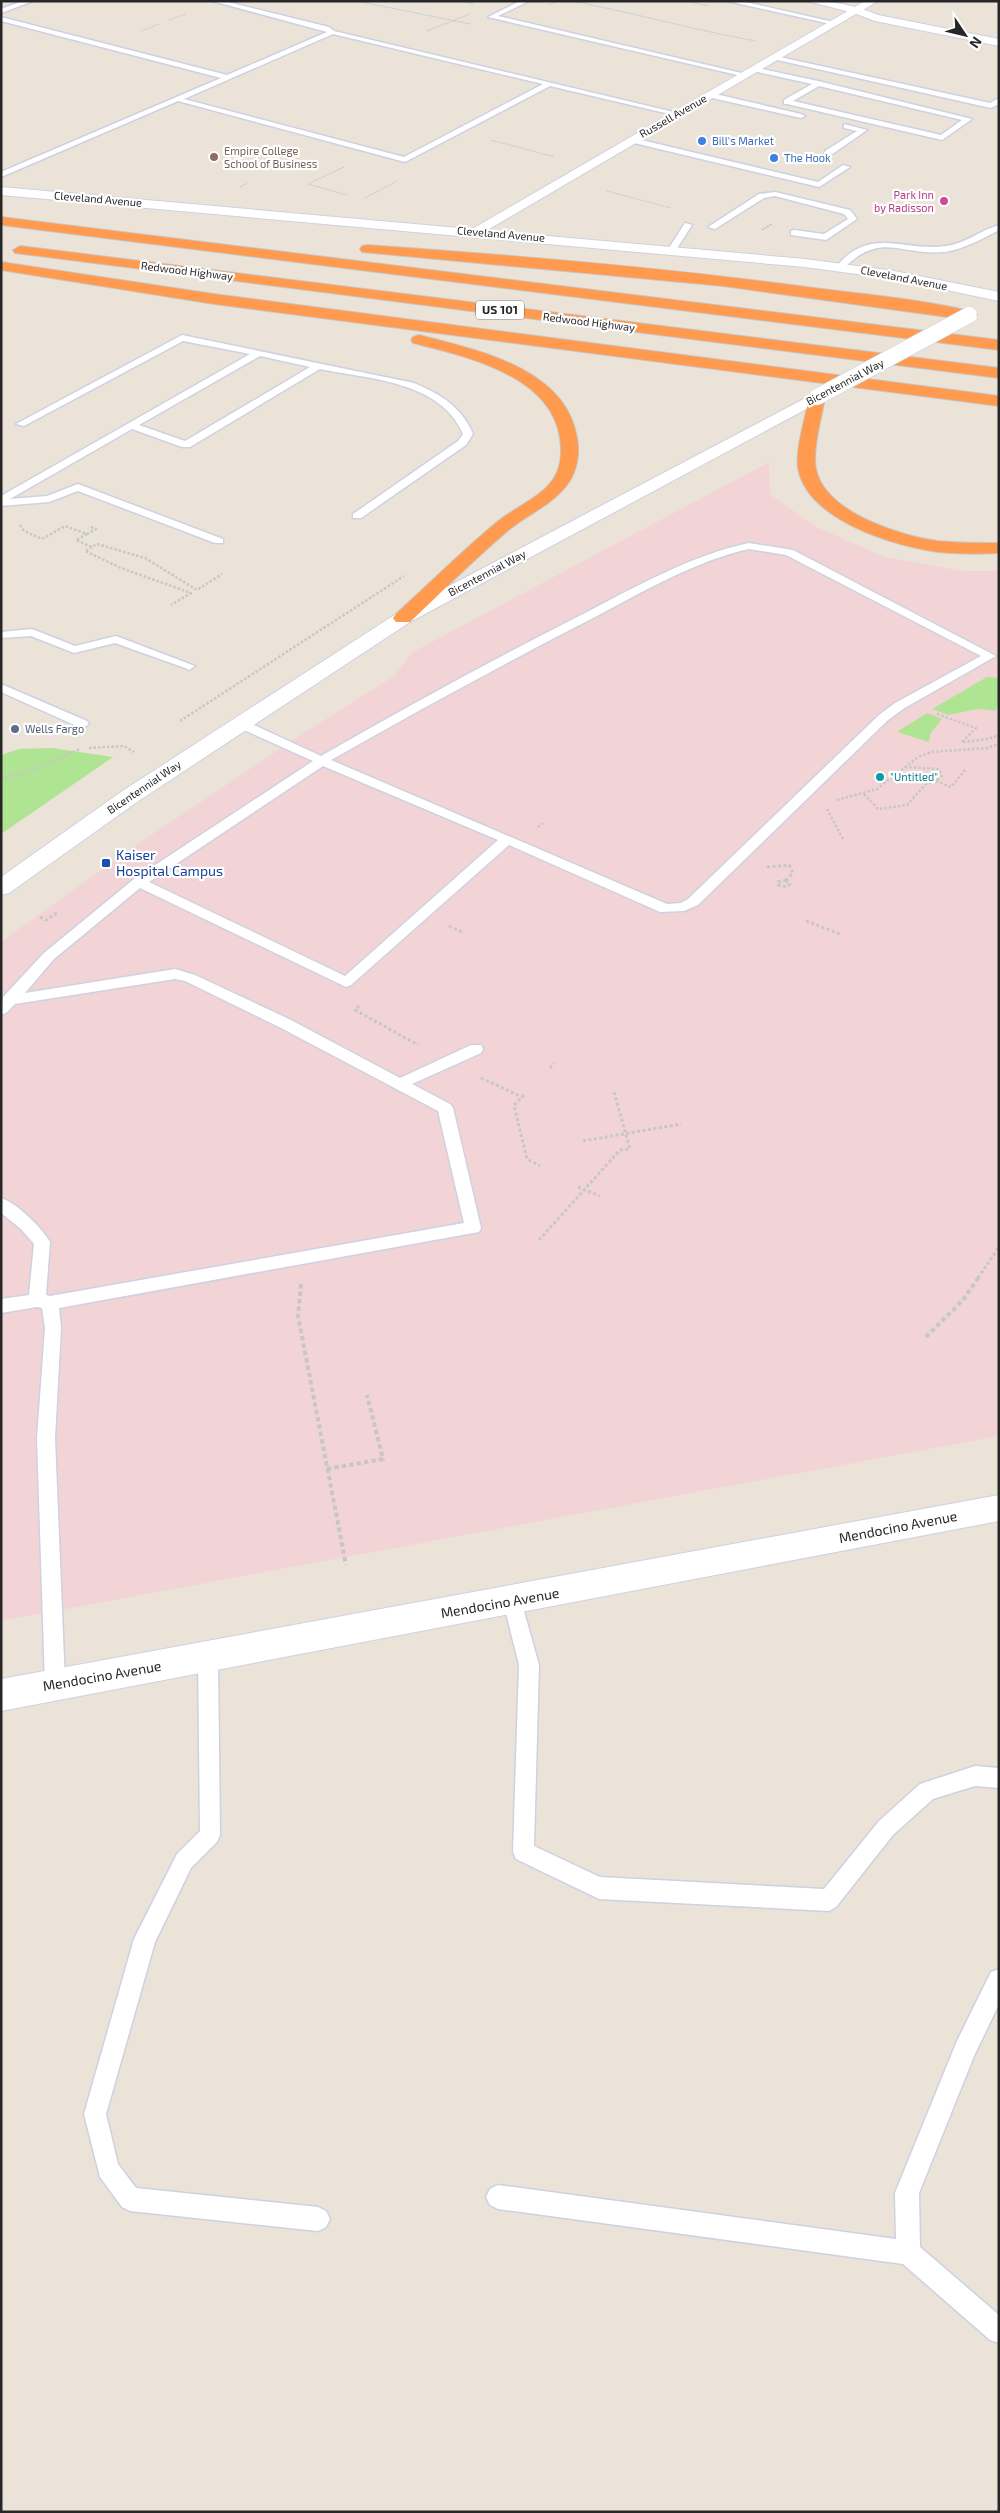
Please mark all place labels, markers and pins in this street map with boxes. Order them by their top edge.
place label: Bill's Market [712,134,774,147]
marker: Bill's Market [696,135,708,147]
place label: Empire College School of Business [224,144,318,170]
marker: Empire College School of Business [208,151,220,163]
place label: The Hook [784,151,831,164]
marker: The Hook [768,152,780,164]
place label: Park Inn by Radisson [874,188,934,214]
marker: Park Inn by Radisson [938,195,950,207]
place label: Wells Fargo [25,722,84,735]
marker: Wells Fargo [9,723,21,735]
place label: "Untitled" [890,770,938,783]
marker: "Untitled" [874,771,886,783]
place label: Kaiser Hospital Campus [116,846,223,879]
marker: Kaiser Hospital Campus [100,857,112,869]

